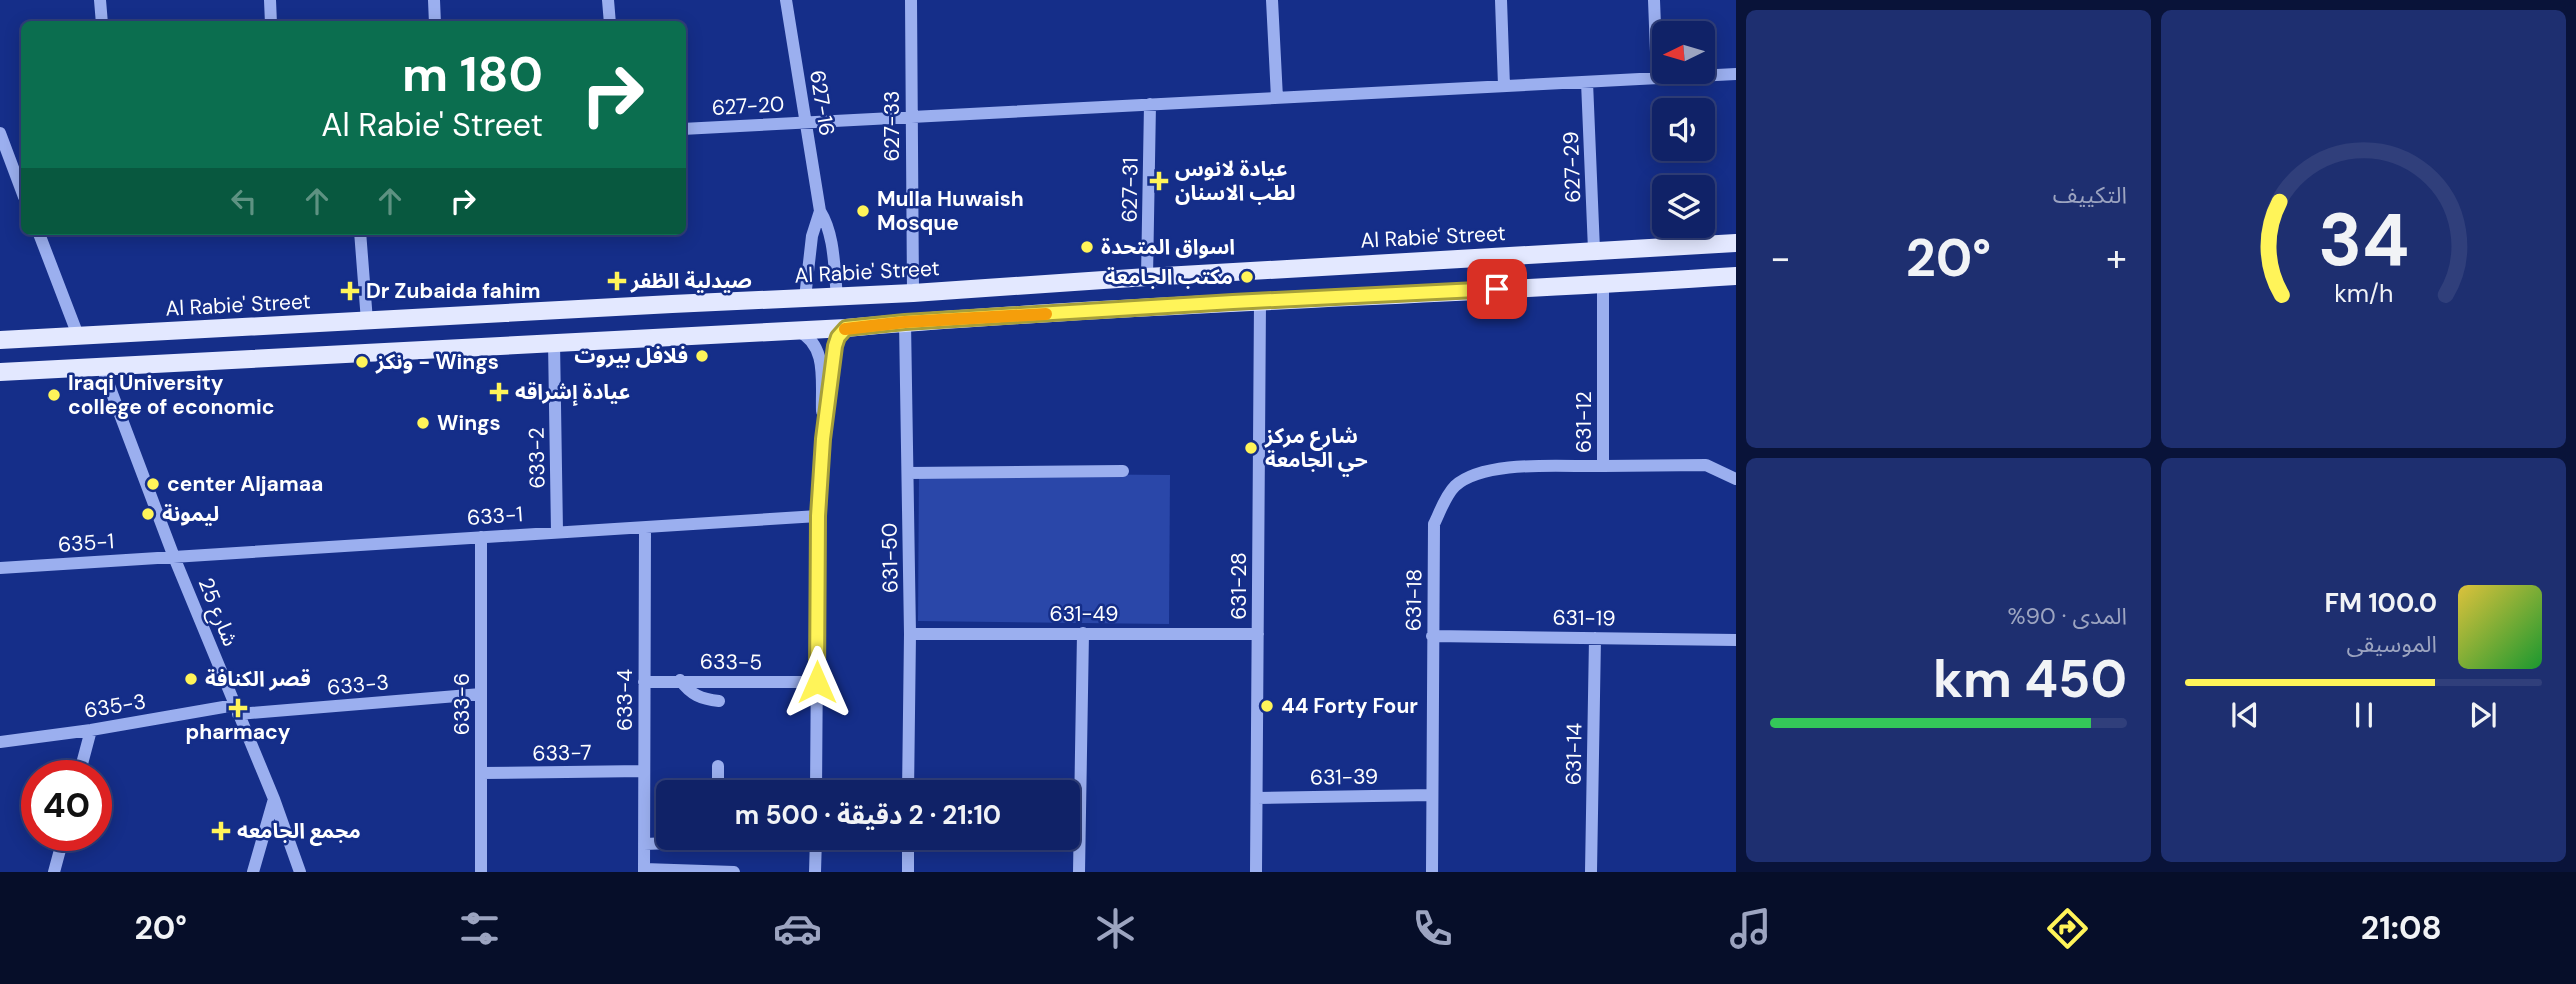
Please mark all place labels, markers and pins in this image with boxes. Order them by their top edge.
place label: عيادة لانوس لطب الاسنان [1175,155,1295,207]
marker: عيادة لانوس لطب الاسنان [1149,171,1169,191]
place label: Mulla Huwaish Mosque [877,185,1024,237]
marker: Mulla Huwaish Mosque [855,203,871,219]
place label: اسواق المتحدة [1101,233,1235,261]
marker: اسواق المتحدة [1079,239,1095,255]
pin [1467,259,1527,319]
place label: مكتب الجامعة [1105,263,1233,291]
place label: صيدلية الظفر [630,267,752,295]
marker: مكتب الجامعة [1239,269,1255,285]
marker: صيدلية الظفر [609,273,625,289]
place label: Dr Zubaida fahim [366,277,540,305]
marker: Dr Zubaida fahim [340,281,360,301]
place label: فلافل بيروت [574,342,688,370]
place label: ونكز - Wings [375,348,499,376]
marker: فلافل بيروت [694,348,710,364]
marker: ونكز - Wings [354,354,370,370]
place label: Iraqi University college of economic [68,369,275,421]
place label: عيادة إشراقه [515,378,630,406]
marker: عيادة إشراقه [489,382,509,402]
marker: Iraqi University college of economic [46,387,62,403]
place label: Wings [437,409,501,437]
marker: Wings [415,415,431,431]
place label: شارع مركز حي الجامعة [1264,422,1368,477]
marker: شارع مركز حي الجامعة [1243,440,1259,456]
place label: center Aljamaa [167,470,323,498]
marker: center Aljamaa [145,476,161,492]
place label: ليمونة [162,500,219,528]
marker: ليمونة [140,506,156,522]
place label: قصر الكنافة [205,665,311,693]
marker: قصر الكنافة [183,671,199,687]
place label: 44 Forty Four [1281,692,1418,720]
marker: 44 Forty Four [1259,698,1275,714]
marker: pharmacy [230,700,246,716]
place label: pharmacy [185,718,291,746]
place label: مجمع الجامعه [237,817,361,846]
marker: مجمع الجامعه [211,821,231,841]

